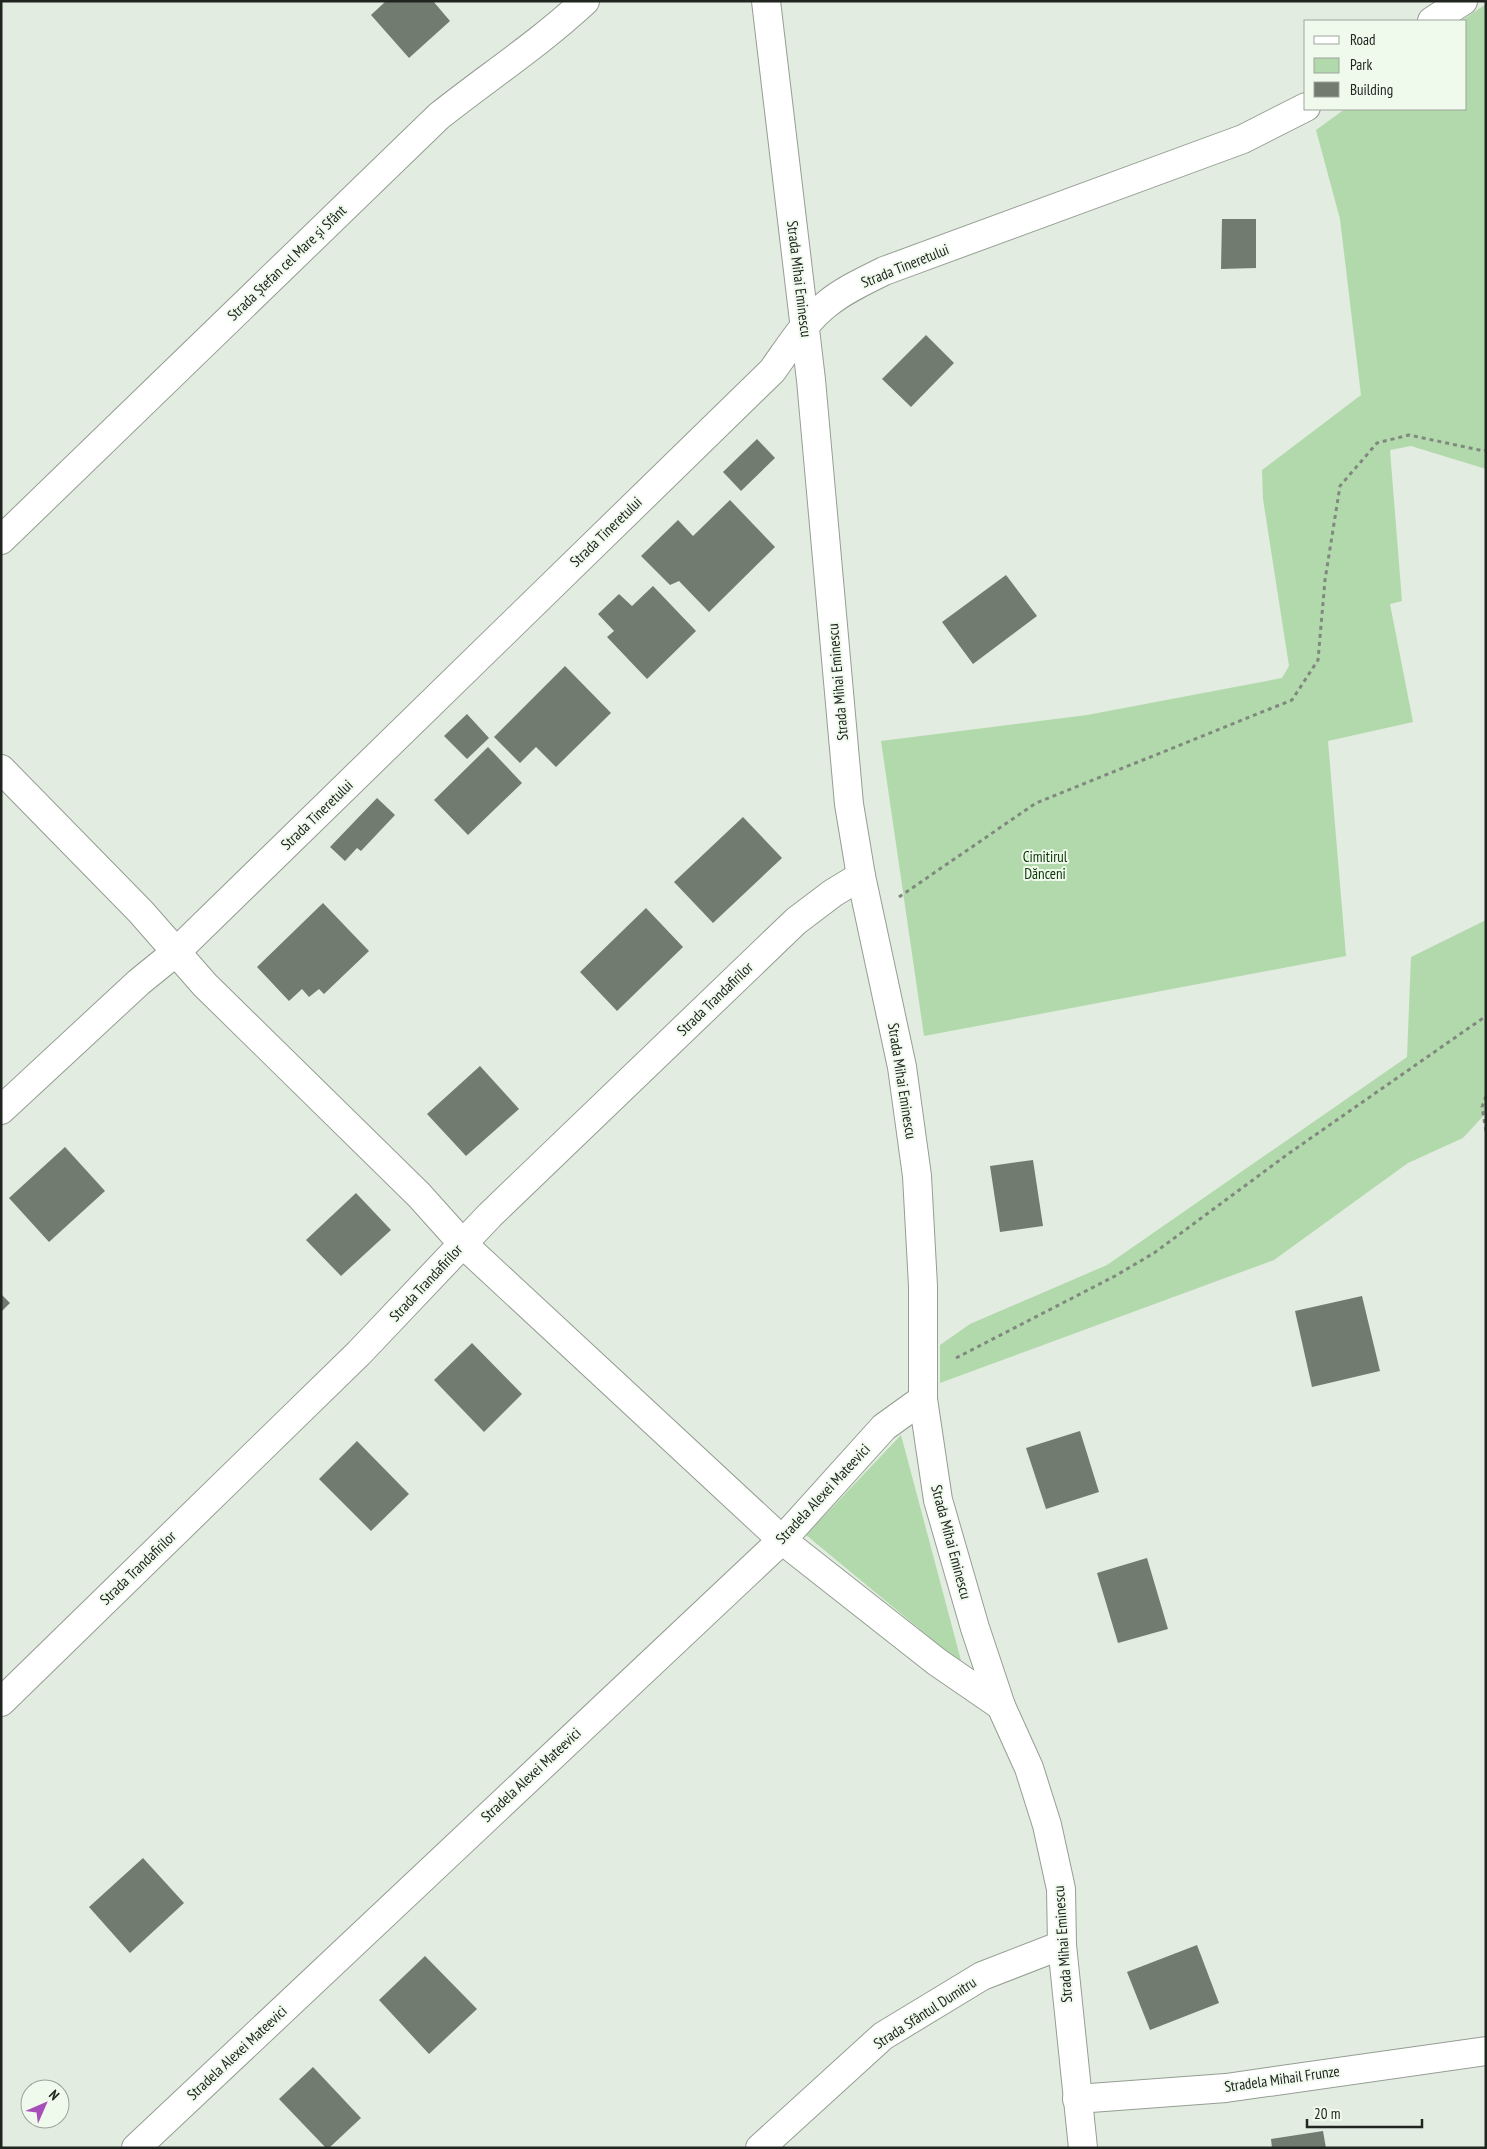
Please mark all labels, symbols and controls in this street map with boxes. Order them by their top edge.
legend [1304,20,1467,110]
text: Road [1350,30,1376,49]
text: Park [1350,55,1372,74]
text: Building [1350,80,1393,99]
street label: Strada Ștefan cel Mare și Sfânt [223,201,350,324]
street label: Strada Mihai Eminescu [783,220,816,338]
street label: Strada Tineretului [858,239,951,292]
street label: Strada Tineretului [566,493,646,571]
street label: Strada Mihai Eminescu [823,623,852,741]
street label: Strada Tineretului [277,776,357,854]
park label: Cimitirul Dănceni [1023,847,1068,883]
street label: Strada Trandafirilor [673,957,757,1040]
street label: Strada Mihai Eminescu [884,1021,921,1140]
street label: Strada Trandafirilor [385,1239,467,1325]
street label: Stradela Alexei Mateevici [771,1440,874,1548]
street label: Strada Mihai Eminescu [927,1483,976,1601]
street label: Strada Trandafirilor [96,1526,180,1609]
street label: Stradela Alexei Mateevici [477,1723,585,1826]
street label: Strada Mihai Eminescu [1049,1885,1076,2003]
street label: Strada Sfântul Dumitru [870,1972,980,2053]
street label: Stradela Alexei Mateevici [183,2001,291,2104]
street label: Stradela Mihail Frunze [1223,2061,1341,2096]
north arrow [20,2079,70,2129]
text: N [45,2086,63,2104]
scale bar [1307,2096,1422,2128]
text: 20 m [1314,2104,1340,2123]

